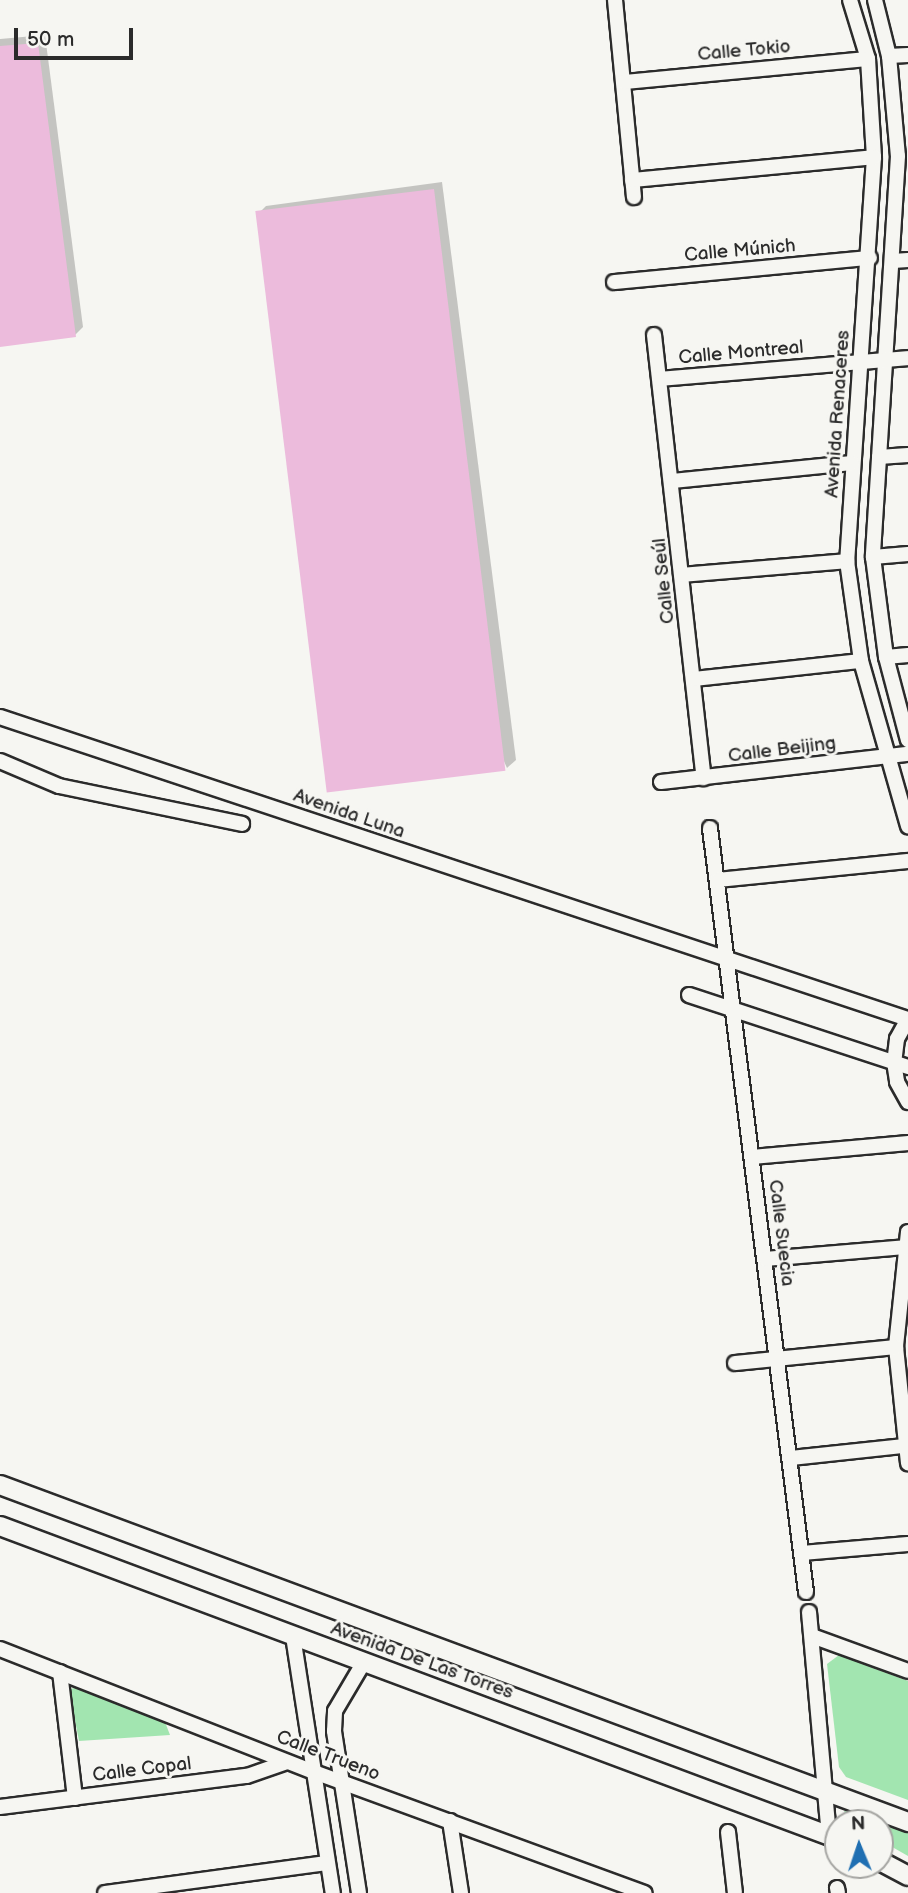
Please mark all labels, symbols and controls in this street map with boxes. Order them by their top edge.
scale bar [18,14,136,58]
text: 50 m [27,27,74,52]
street label: Calle Tokio [696,36,792,66]
street label: Calle Múnich [683,235,797,267]
street label: Avenida Renaceres [821,329,855,499]
street label: Calle Montreal [678,336,804,370]
street label: Calle Seúl [648,537,680,625]
street label: Calle Beijing [727,732,837,768]
street label: Avenida Luna [290,784,408,844]
street label: Calle Suecia [763,1178,799,1288]
street label: Avenida De Las Torres [327,1617,517,1705]
street label: Calle Trueno [273,1726,383,1786]
street label: Calle Copal [91,1753,193,1787]
north arrow [824,1809,894,1879]
text: N [851,1813,866,1836]

